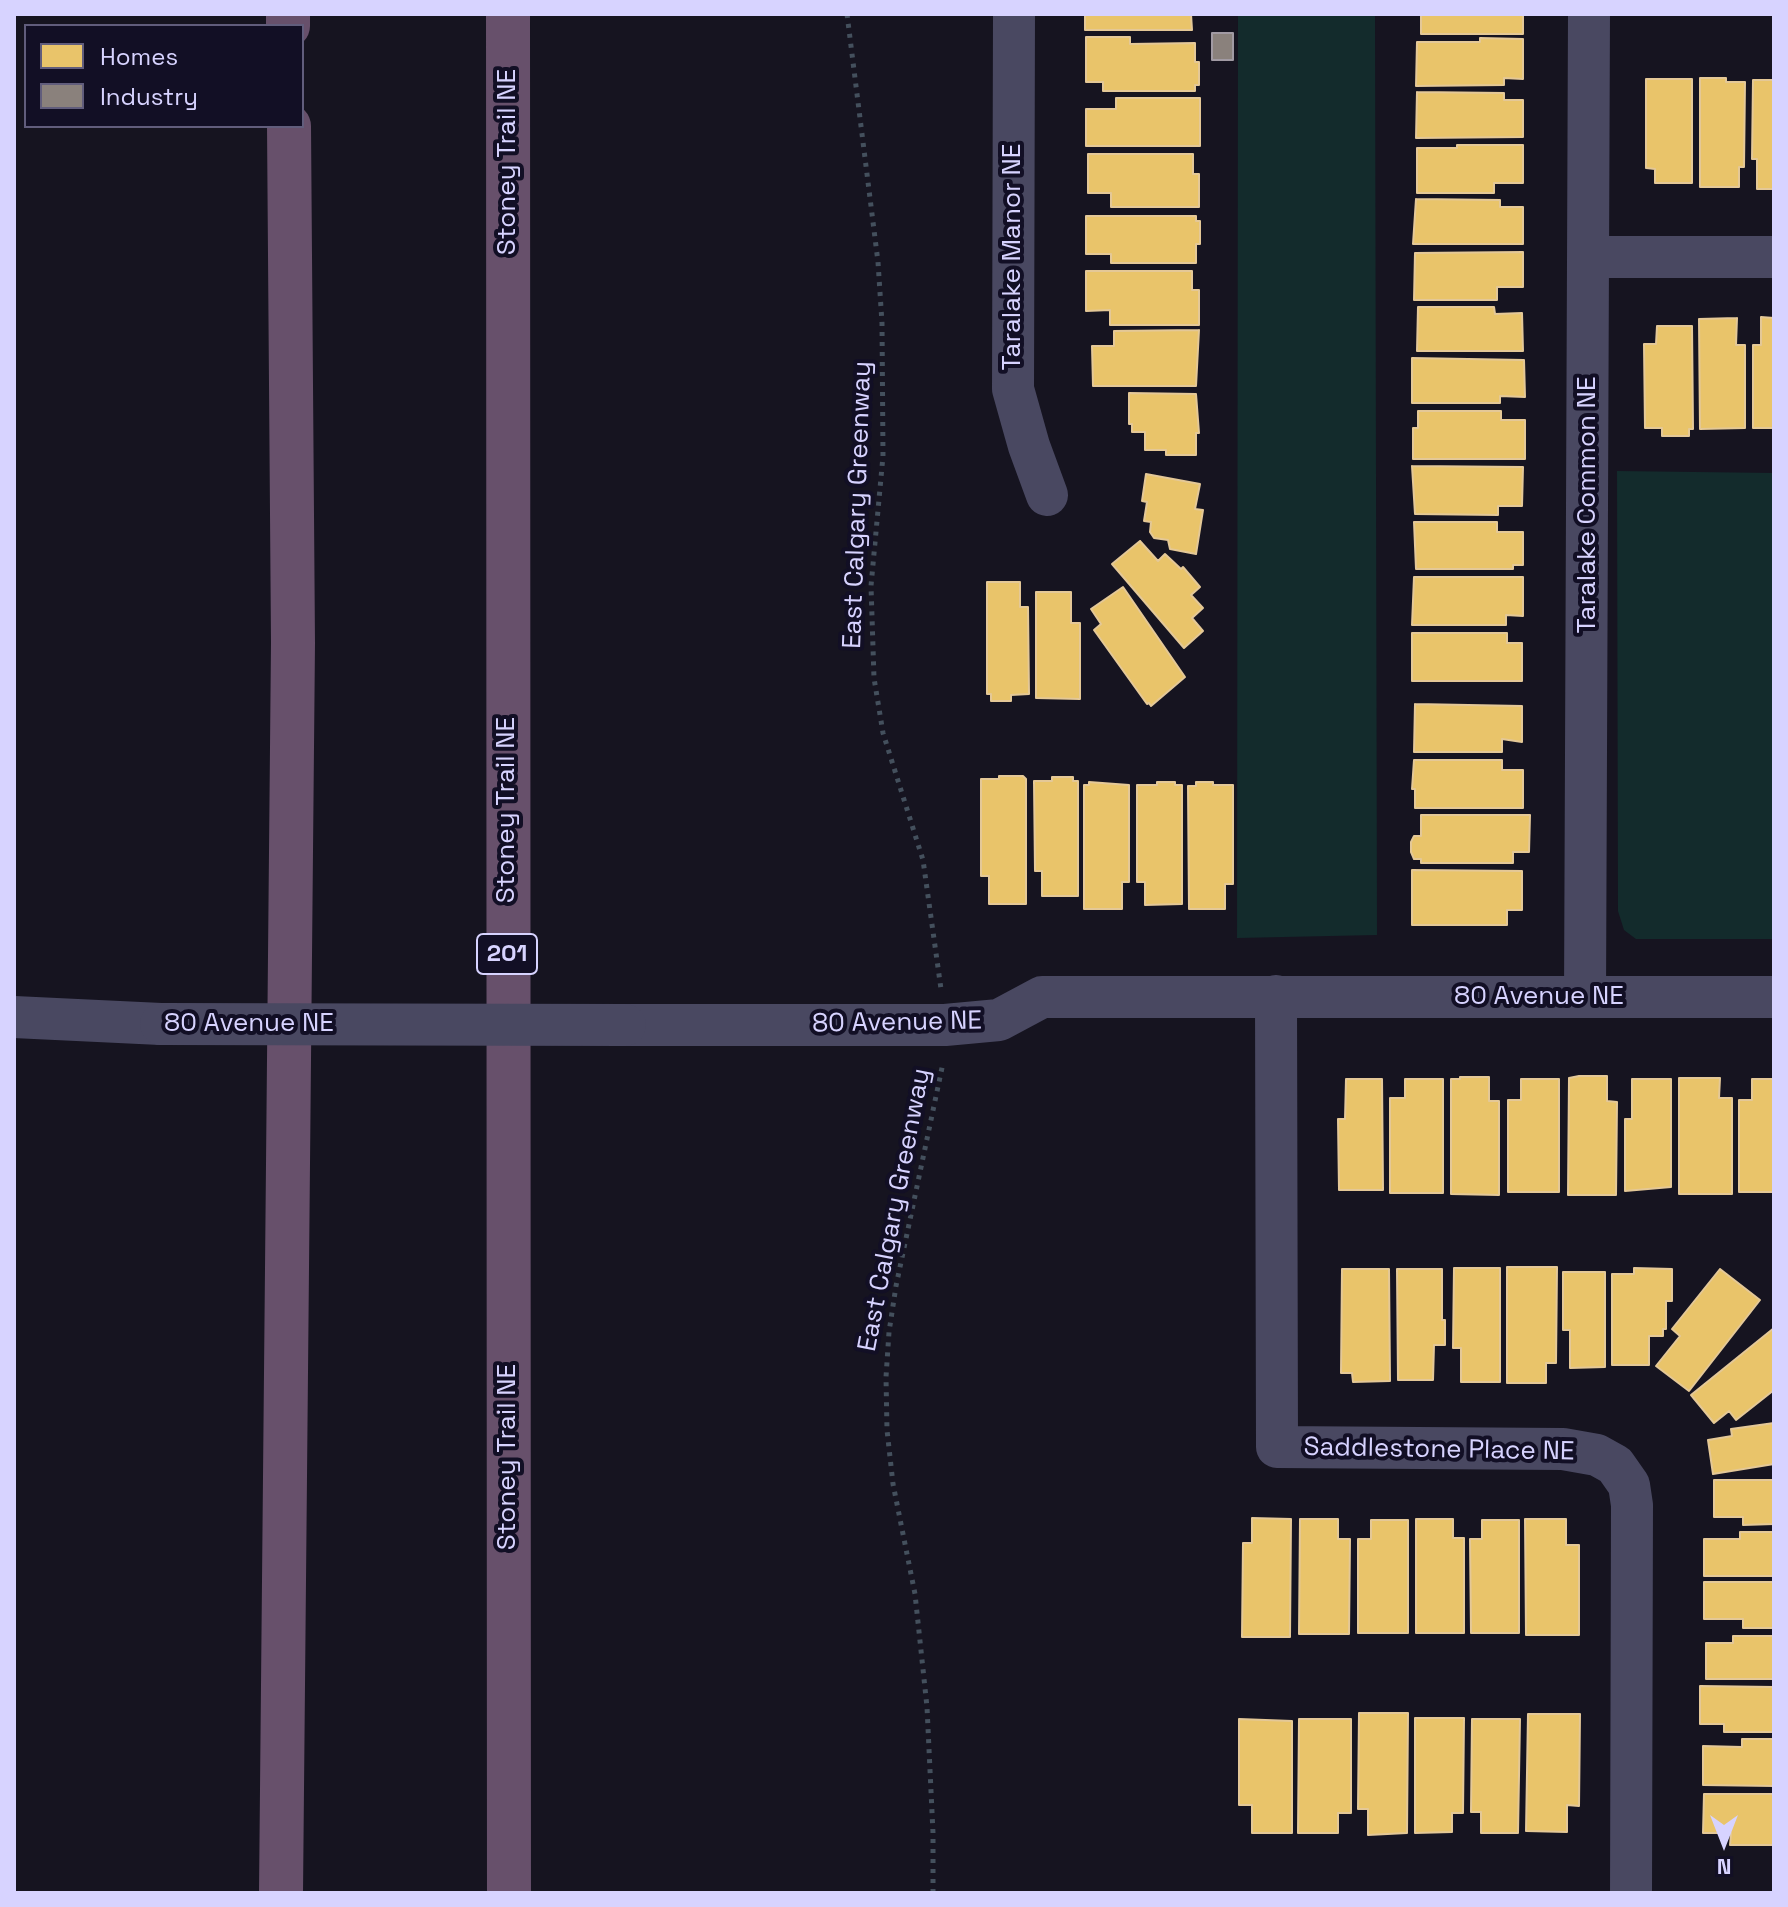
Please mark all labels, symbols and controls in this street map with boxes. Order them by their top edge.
legend [24,24,304,128]
text: Homes [100,41,178,72]
street label: Stoney Trail NE [492,69,524,255]
text: Industry [100,81,198,112]
street label: Taralake Manor NE [997,144,1029,370]
street label: East Calgary Greenway [837,361,879,649]
street label: Taralake Common NE [1572,376,1604,634]
street label: Stoney Trail NE [491,717,523,903]
road number: 201 [477,934,537,974]
street label: 80 Avenue NE [1454,981,1624,1013]
street label: 80 Avenue NE [812,1006,982,1040]
street label: 80 Avenue NE [164,1008,334,1040]
street label: East Calgary Greenway [852,1066,938,1354]
street label: Stoney Trail NE [492,1364,524,1550]
street label: Saddlestone Place NE [1303,1432,1575,1468]
north arrow [1684,1803,1764,1883]
text: N [1717,1853,1731,1881]

